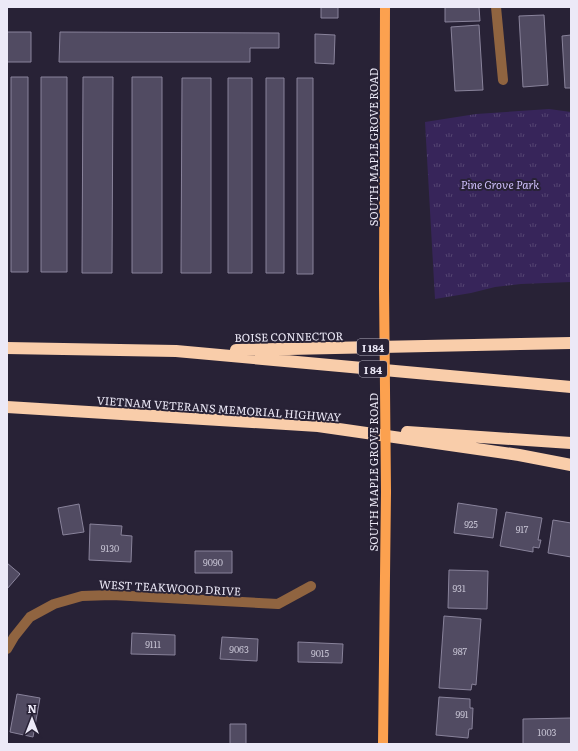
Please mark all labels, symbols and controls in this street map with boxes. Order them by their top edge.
street label: SOUTH MAPLE GROVE ROAD [365,68,381,226]
park label: Pine Grove Park [461,176,539,192]
street label: BOISE CONNECTOR [234,327,344,345]
road number: I 184 [357,339,389,355]
road number: I 84 [359,361,387,377]
street label: VIETNAM VETERANS MEMORIAL HIGHWAY [96,391,342,425]
street label: SOUTH MAPLE GROVE ROAD [365,393,381,551]
house number: 925 [464,517,478,531]
house number: 917 [516,522,529,536]
house number: 9130 [101,541,119,555]
house number: 9090 [203,555,223,569]
street label: WEST TEAKWOOD DRIVE [99,575,241,599]
house number: 931 [452,581,466,595]
house number: 9111 [145,637,161,651]
house number: 9063 [229,642,249,656]
house number: 987 [453,644,468,658]
house number: 9015 [311,646,329,660]
north arrow [12,699,52,739]
text: N [27,700,37,716]
house number: 991 [455,707,469,721]
house number: 1003 [538,725,557,739]

